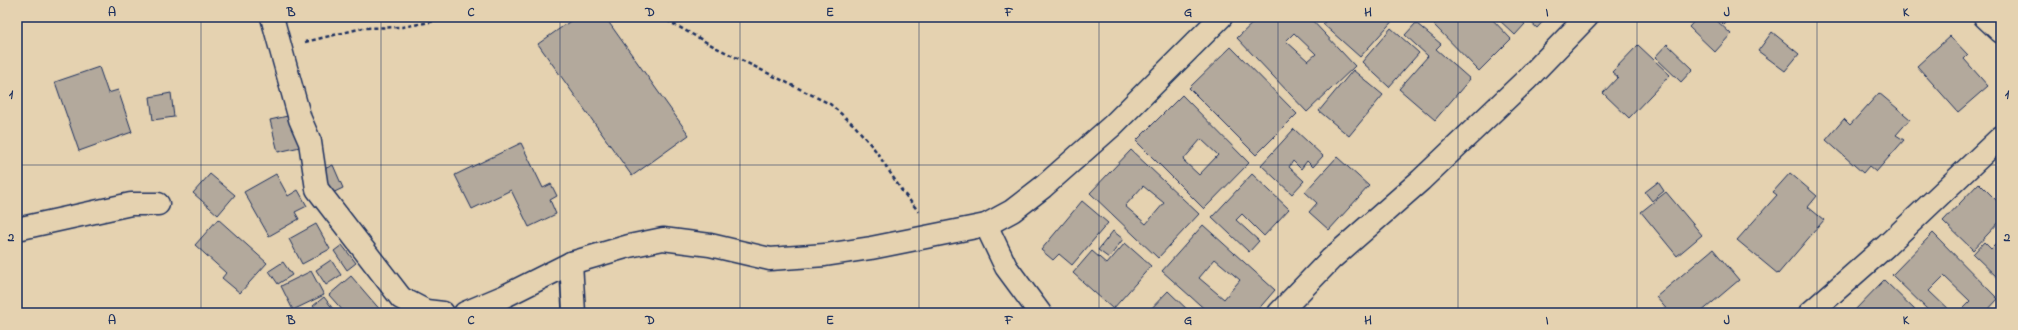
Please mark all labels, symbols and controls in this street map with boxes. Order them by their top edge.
text: A [108,3,116,22]
text: B [286,3,296,22]
text: C [467,3,475,22]
text: D [644,3,655,22]
text: E [826,3,834,22]
text: F [1004,3,1014,22]
text: G [1184,3,1192,22]
text: H [1364,3,1372,22]
text: I [1545,3,1549,22]
text: J [1724,3,1730,22]
text: K [1903,3,1910,22]
text: 1 [9,85,14,104]
text: 1 [2005,85,2010,104]
text: 2 [7,228,15,247]
text: 2 [2003,228,2011,247]
text: A [108,311,116,330]
text: B [286,311,296,330]
text: C [467,311,475,330]
text: D [644,311,655,330]
text: E [826,311,834,330]
text: F [1004,311,1014,330]
text: G [1184,311,1192,330]
text: H [1364,311,1372,330]
text: I [1545,311,1549,330]
text: J [1724,311,1730,330]
text: K [1903,311,1910,330]

